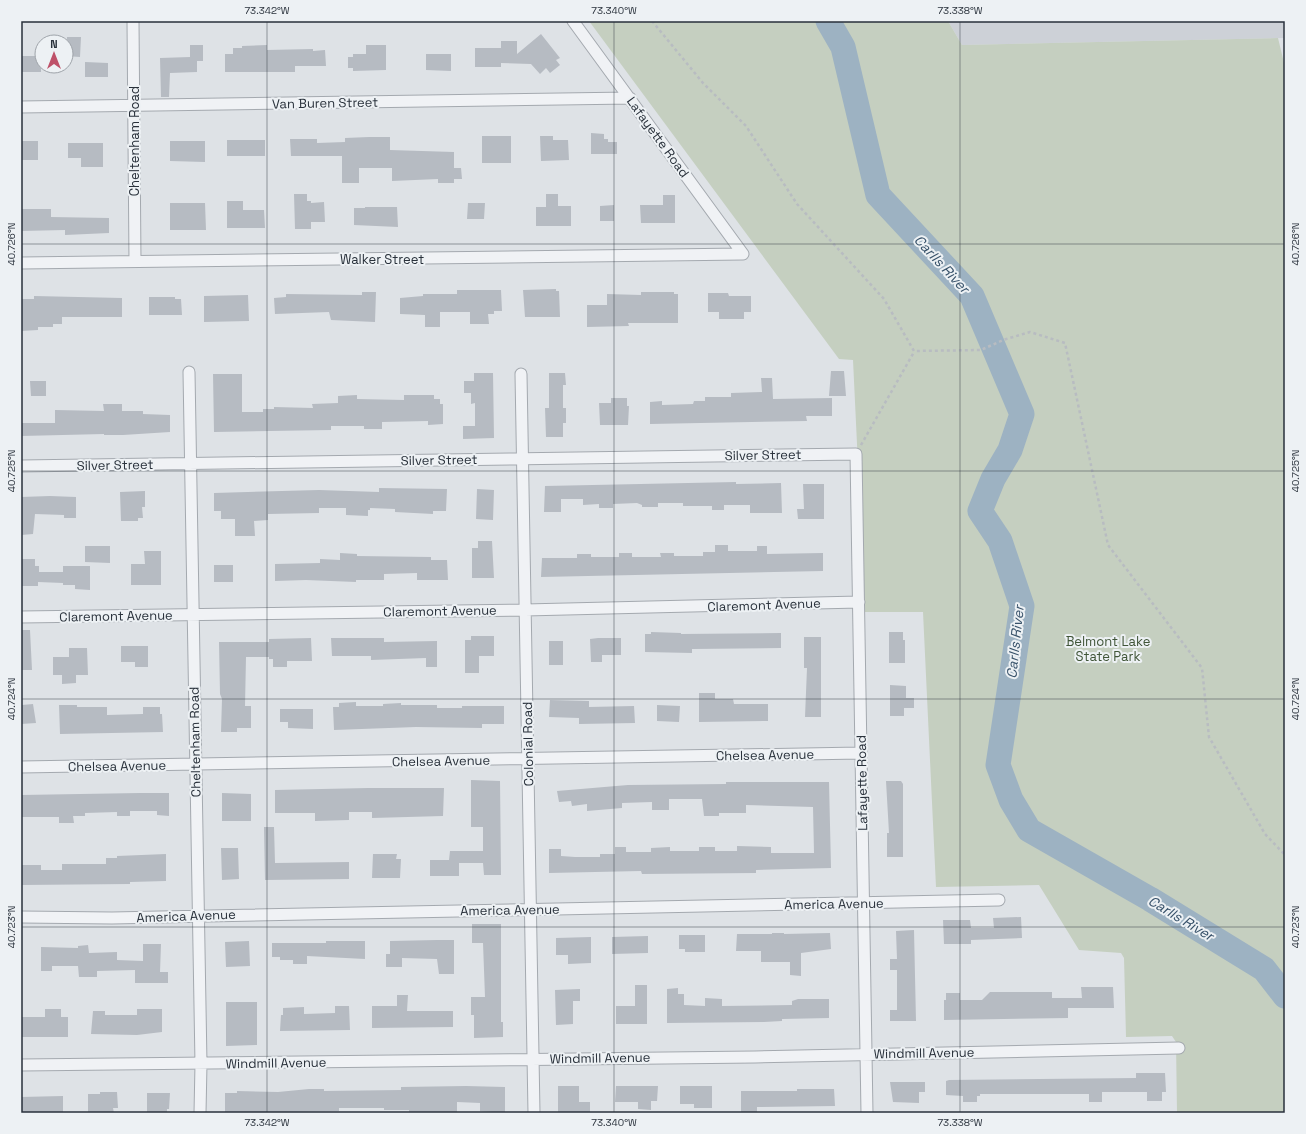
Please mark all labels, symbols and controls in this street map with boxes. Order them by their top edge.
text: 73.342°W [244,4,290,17]
text: 73.340°W [591,4,637,17]
text: 73.338°W [937,4,983,17]
north arrow [34,34,74,74]
text: N [50,37,58,51]
street label: Cheltenham Road [126,86,143,196]
street label: Lafayette Road [623,93,693,181]
street label: Van Buren Street [272,94,378,112]
text: 40.726°N [5,223,18,265]
text: 40.726°N [1289,223,1302,265]
water label: Carlls River [910,231,975,298]
street label: Walker Street [340,251,424,268]
street label: Silver Street [724,446,802,464]
text: 40.725°N [5,450,18,492]
text: 40.725°N [1289,450,1302,492]
street label: Silver Street [400,451,478,469]
street label: Silver Street [76,456,154,474]
street label: Claremont Avenue [707,595,821,615]
street label: Claremont Avenue [383,602,497,620]
water label: Carlls River [1002,603,1028,679]
street label: Claremont Avenue [59,607,173,625]
park label: Belmont Lake State Park [1066,633,1150,665]
text: 40.724°N [5,678,18,720]
text: 40.724°N [1289,678,1302,720]
street label: Cheltenham Road [186,687,204,797]
street label: Colonial Road [519,702,537,786]
street label: Lafayette Road [853,735,871,831]
street label: Chelsea Avenue [716,746,814,764]
street label: Chelsea Avenue [392,752,490,770]
street label: Chelsea Avenue [68,757,166,775]
water label: Carlls River [1145,891,1218,945]
street label: America Avenue [784,895,884,913]
street label: America Avenue [460,901,560,919]
text: 40.723°N [5,906,18,948]
street label: America Avenue [136,906,236,926]
text: 40.723°N [1289,906,1302,948]
street label: Windmill Avenue [873,1044,975,1062]
street label: Windmill Avenue [549,1049,651,1067]
street label: Windmill Avenue [225,1054,327,1072]
text: 73.342°W [244,1116,290,1129]
text: 73.340°W [591,1116,637,1129]
text: 73.338°W [937,1116,983,1129]

